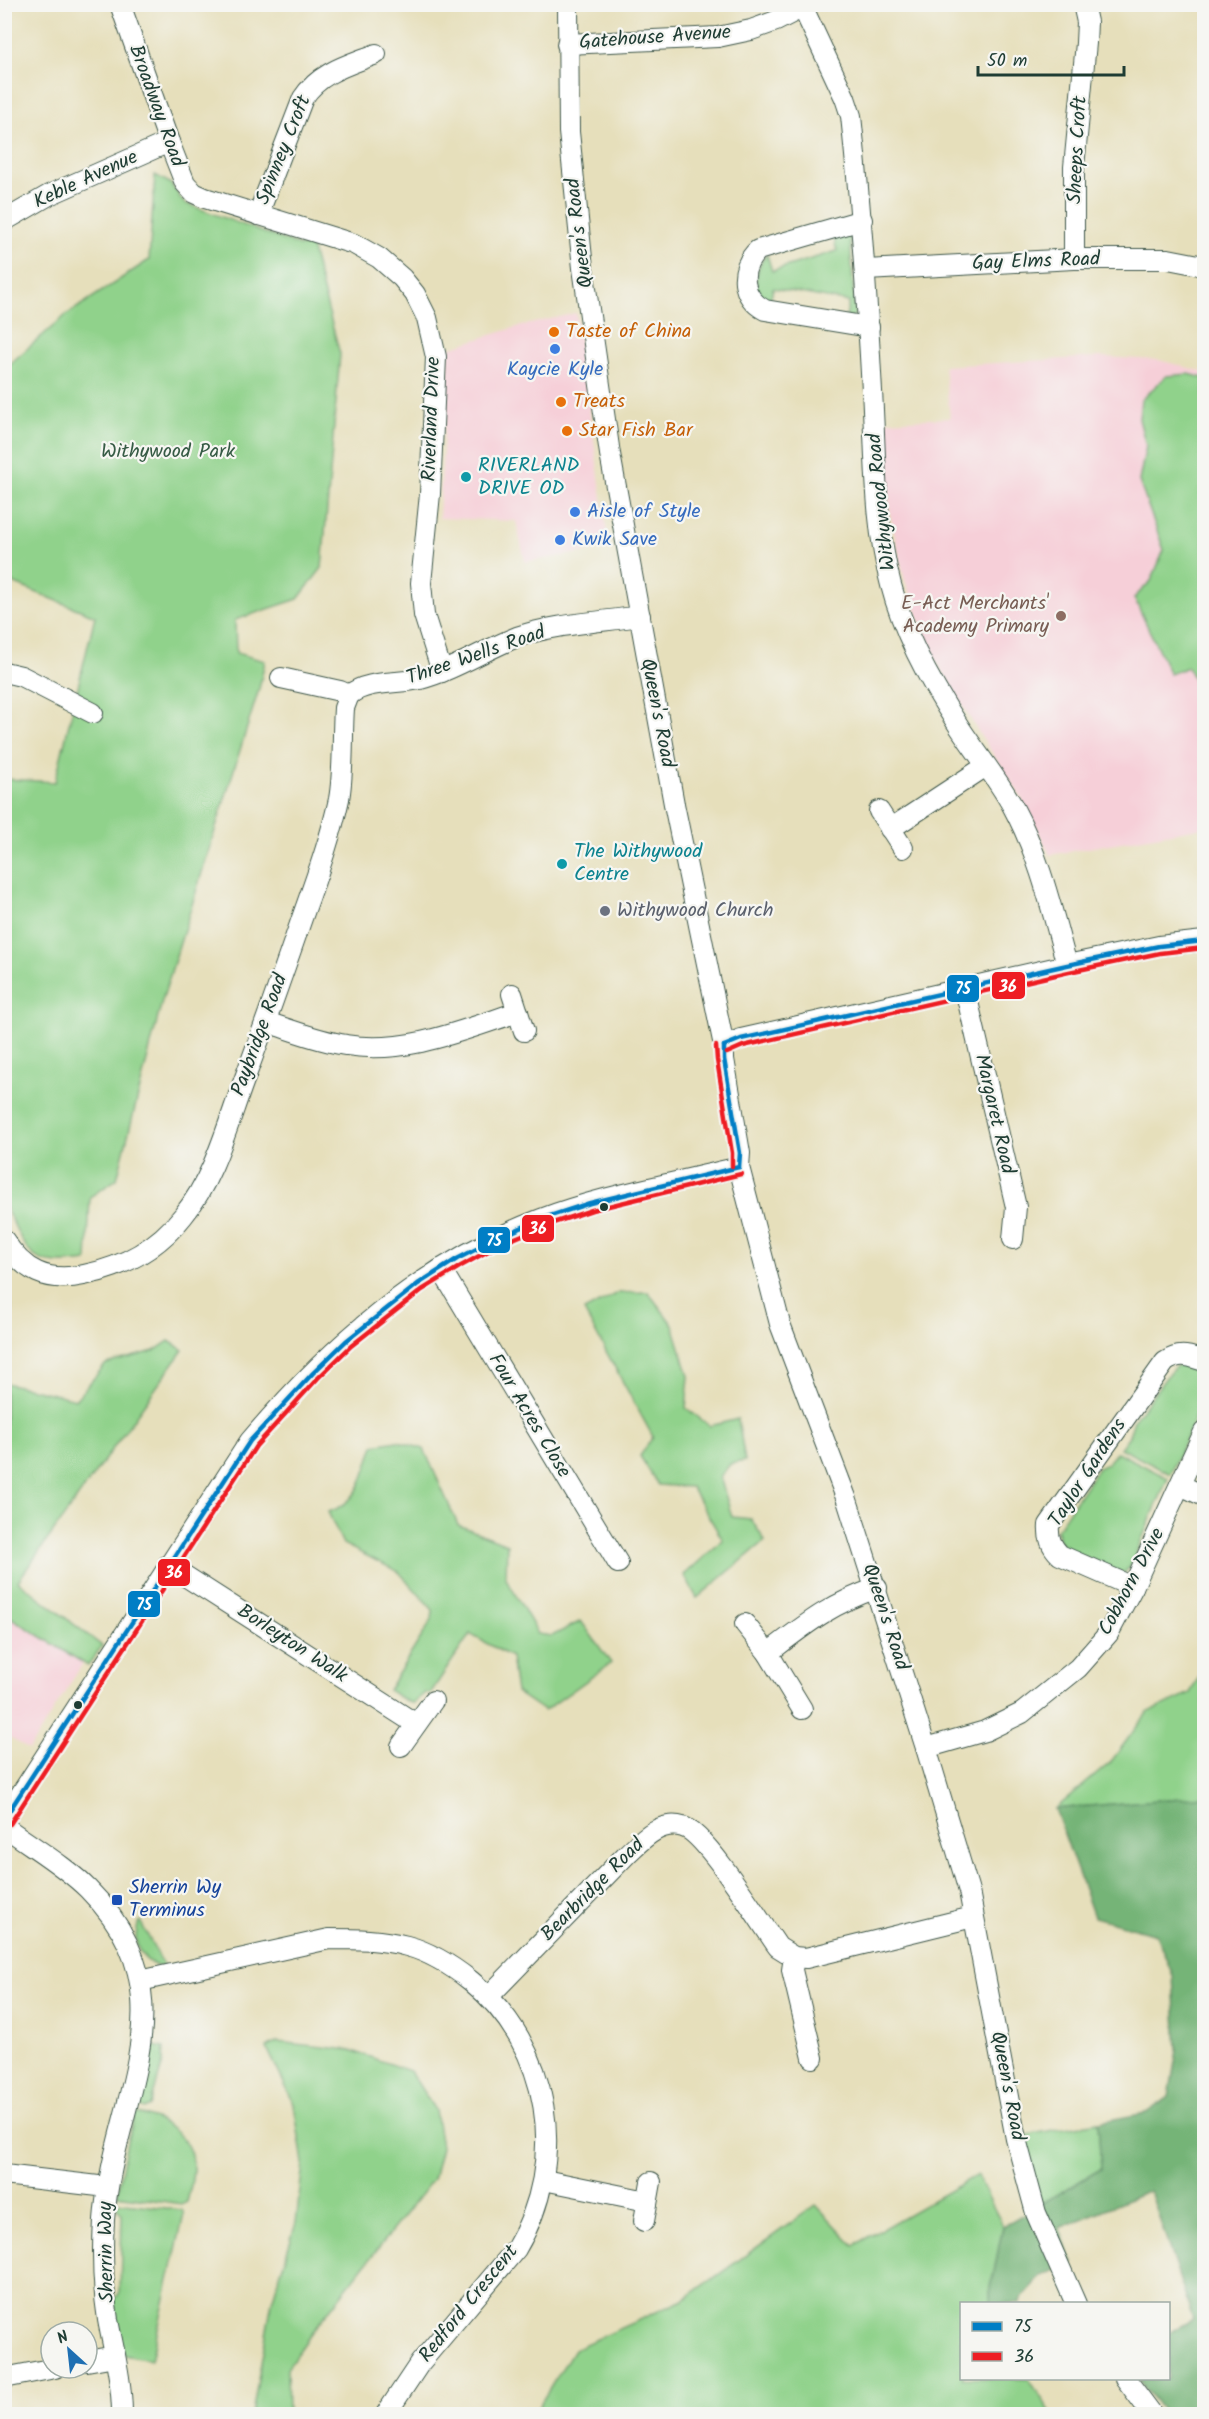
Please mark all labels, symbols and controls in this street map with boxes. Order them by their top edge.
street label: Gatehouse Avenue [578,17,732,59]
scale bar [978,39,1124,77]
street label: Broadway Road [119,40,193,173]
text: 50 m [987,47,1027,76]
street label: Spinney Croft [248,90,321,210]
street label: Sheeps Croft [1059,95,1097,205]
street label: Keble Avenue [28,142,144,218]
street label: Queen's Road [557,175,603,290]
street label: Gay Elms Road [971,244,1102,280]
place label: Taste of China [566,316,691,348]
marker: Taste of China [547,325,561,339]
marker: Kaycie Kyle [548,342,562,356]
place label: Kaycie Kyle [507,354,603,386]
street label: Riverland Drive [414,356,450,482]
place label: Treats [573,386,625,418]
marker: Treats [554,395,568,409]
place label: Star Fish Bar [579,415,694,447]
marker: Star Fish Bar [560,424,574,438]
street label: Withywood Road [859,431,905,572]
park label: Withywood Park [101,436,236,468]
place label: RIVERLAND DRIVE OD [478,450,580,505]
marker: RIVERLAND DRIVE OD [459,470,473,484]
place label: Aisle of Style [587,496,701,528]
marker: Aisle of Style [568,505,582,519]
place label: Kwik Save [572,524,657,556]
marker: Kwik Save [553,533,567,547]
place label: E-Act Merchants' Academy Primary [901,588,1050,643]
marker: E-Act Merchants' Academy Primary [1054,609,1068,623]
street label: Three Wells Road [402,617,551,695]
street label: Queen's Road [631,656,683,771]
place label: The Withywood Centre [574,836,703,891]
marker: The Withywood Centre [555,857,569,871]
place label: Withywood Church [617,895,773,927]
marker: Withywood Church [598,904,612,918]
street label: Paybridge Road [223,968,297,1101]
line badge: 36 [991,971,1026,1000]
line badge: 75 [946,974,980,1003]
text: 36 [998,975,1017,1000]
text: 75 [955,977,973,1002]
street label: Margaret Road [965,1051,1024,1178]
unlabelled marker [598,1201,610,1213]
line badge: 36 [521,1214,555,1243]
text: 36 [528,1217,547,1242]
line badge: 75 [477,1226,511,1254]
text: 75 [486,1229,504,1254]
street label: Four Acres Close [479,1348,579,1484]
street label: Taylor Gardens [1041,1412,1136,1534]
street label: Cobhorn Drive [1090,1522,1174,1642]
line badge: 36 [157,1558,191,1587]
street label: Queen's Road [853,1559,918,1676]
text: 36 [164,1561,183,1586]
line badge: 75 [127,1590,161,1618]
text: 75 [136,1593,154,1618]
street label: Borleyton Walk [230,1596,354,1692]
unlabelled marker [72,1699,84,1711]
street label: Bearbridge Road [534,1830,653,1949]
place label: Sherrin Wy Terminus [129,1872,222,1927]
marker: Sherrin Wy Terminus [110,1893,124,1907]
street label: Queen's Road [981,2029,1033,2144]
street label: Sherrin Way [90,2200,124,2303]
street label: Redford Crescent [411,2238,527,2370]
legend [960,2302,1170,2380]
text: 75 [1014,2313,1033,2342]
north arrow [39,2320,99,2380]
text: N [53,2325,73,2351]
text: 36 [1014,2343,1034,2372]

